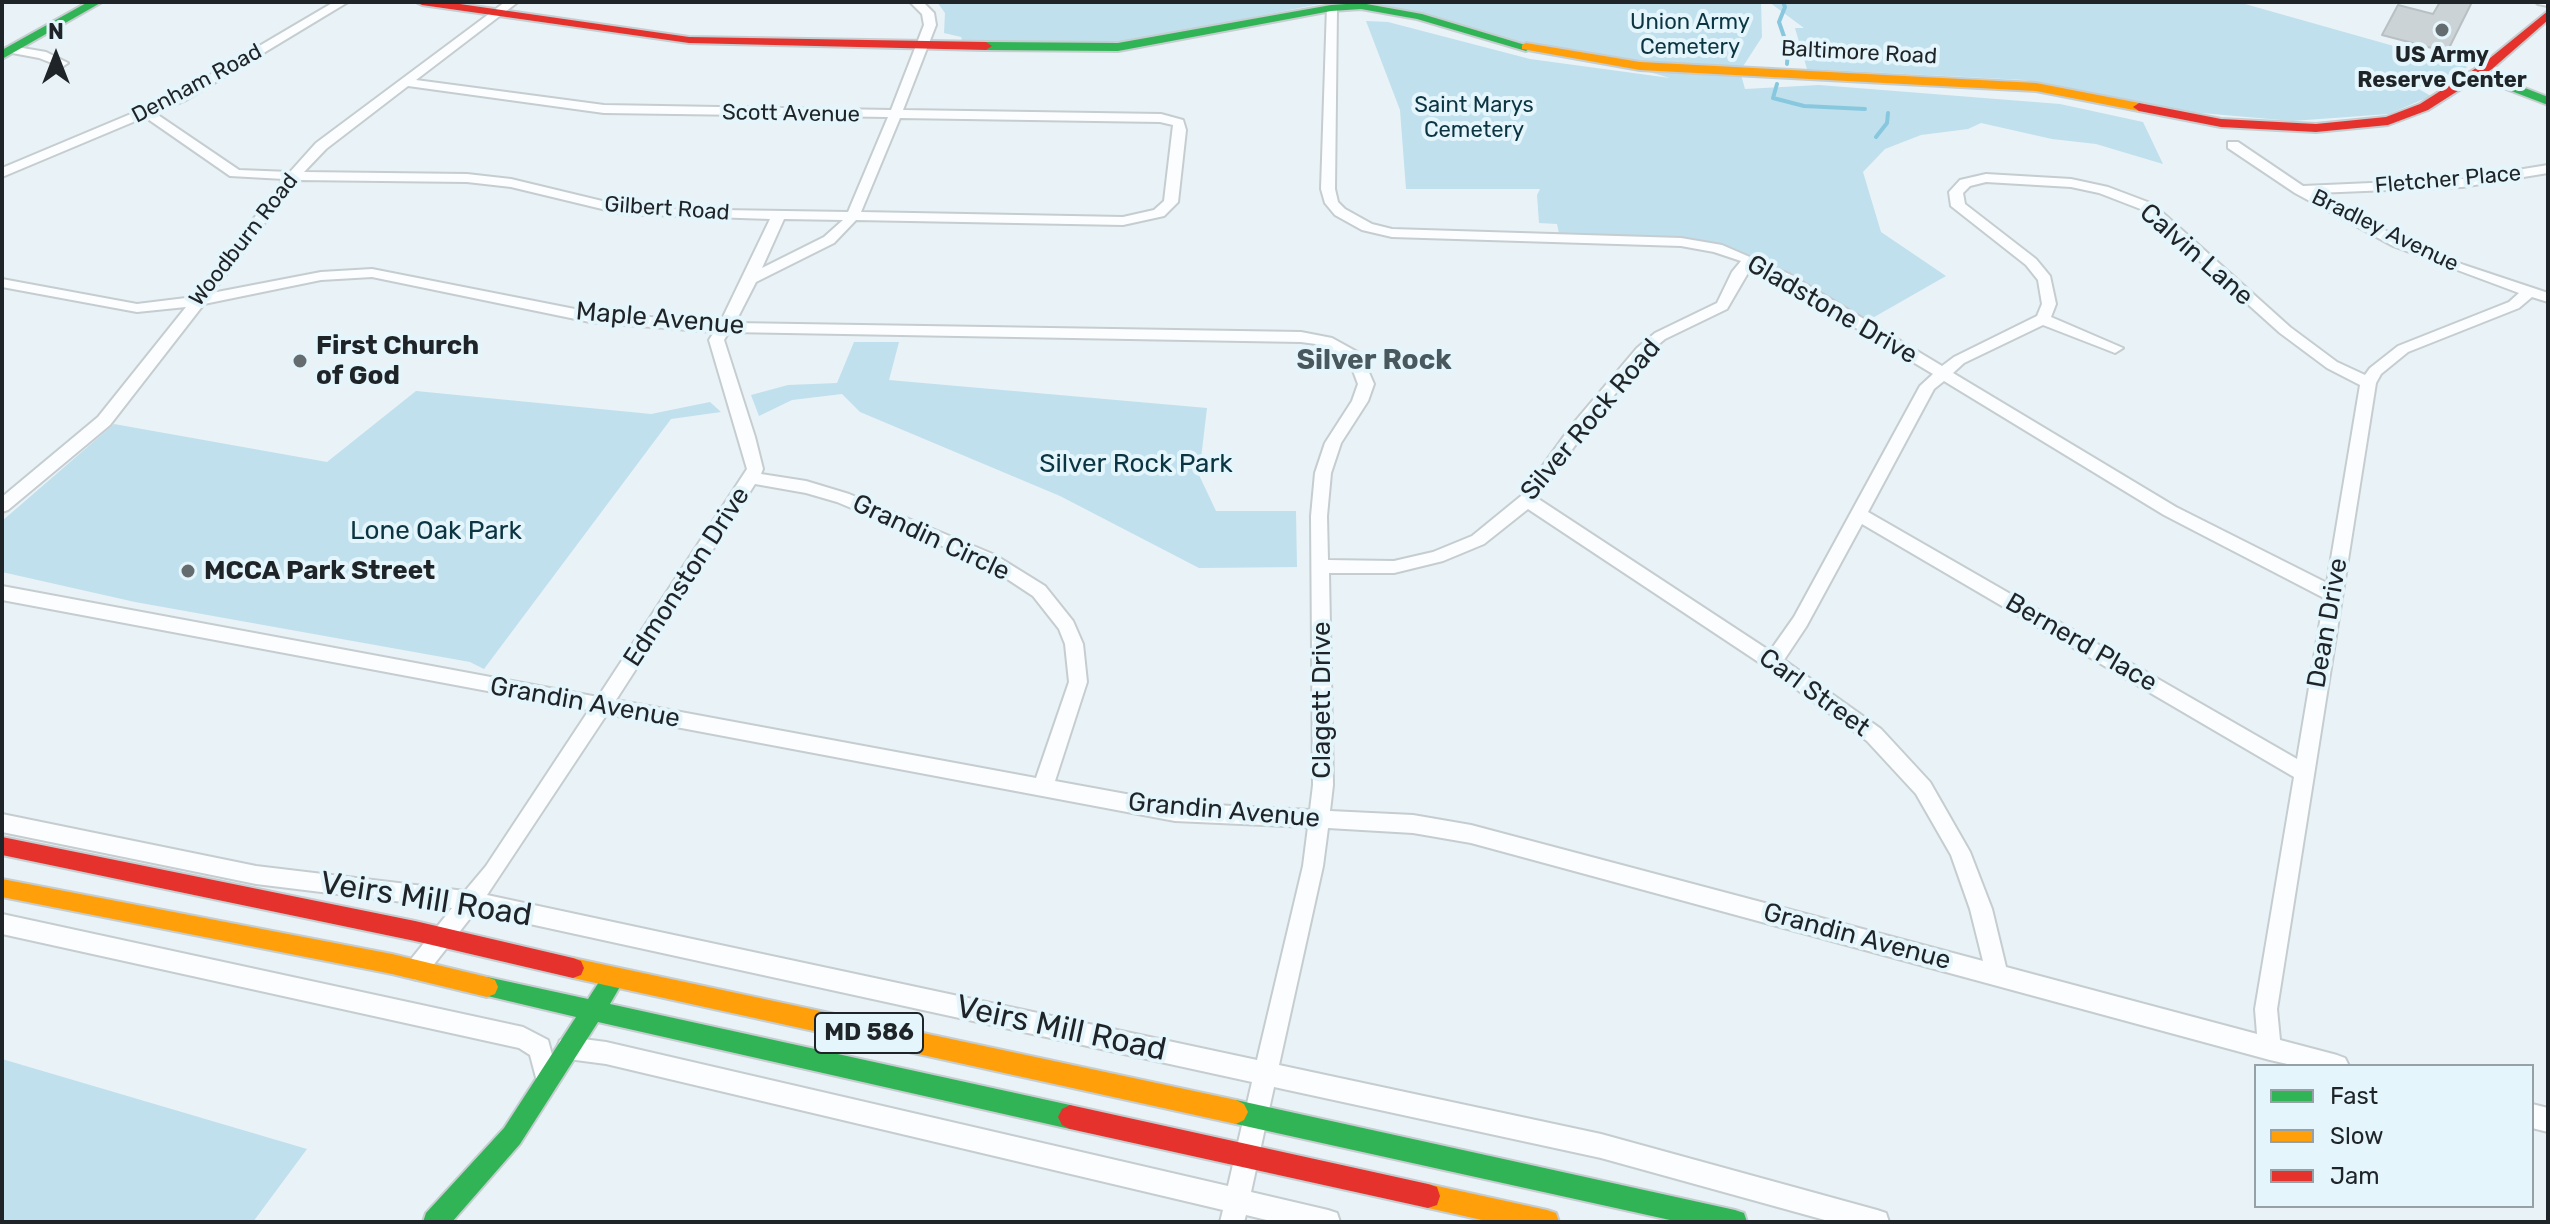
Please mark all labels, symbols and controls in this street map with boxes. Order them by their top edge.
park label: Union Army Cemetery [1630,10,1750,62]
north arrow [16,16,96,96]
text: N [48,18,64,45]
marker: US Army Reserve Center [2433,21,2451,39]
street label: Baltimore Road [1780,36,1938,70]
street label: Denham Road [127,39,267,129]
place label: US Army Reserve Center [2357,43,2527,94]
park label: Saint Marys Cemetery [1414,93,1534,144]
street label: Scott Avenue [722,100,860,128]
street label: Fletcher Place [2374,160,2522,200]
street label: Woodburn Road [184,168,304,312]
street label: Bradley Avenue [2307,184,2463,278]
street label: Gilbert Road [603,191,731,227]
street label: Calvin Lane [2133,197,2259,313]
street label: Gladstone Drive [1741,249,1923,371]
street label: Maple Avenue [575,296,745,342]
place label: First Church of God [316,330,479,392]
street label: Silver Rock Road [1514,333,1668,507]
district label: Silver Rock [1296,344,1452,378]
marker: First Church of God [291,352,309,370]
park label: Silver Rock Park [1039,448,1233,480]
street label: Edmonston Drive [617,481,757,673]
street label: Grandin Circle [847,488,1015,588]
park label: Lone Oak Park [350,515,522,547]
place label: MCCA Park Street [204,555,435,587]
street label: Dean Drive [2301,556,2355,690]
marker: MCCA Park Street [179,562,197,580]
street label: Bernerd Place [2000,587,2162,699]
street label: Clagett Drive [1306,621,1338,779]
street label: Carl Street [1752,642,1876,744]
street label: Grandin Avenue [488,671,682,735]
street label: Grandin Avenue [1127,787,1321,835]
street label: Veirs Mill Road [317,864,535,936]
street label: Grandin Avenue [1760,897,1954,977]
street label: Veirs Mill Road [953,988,1169,1070]
road number: MD 586 [815,1013,923,1053]
legend [2254,1064,2534,1208]
text: Fast [2330,1082,2378,1110]
text: Slow [2330,1122,2383,1150]
text: Jam [2330,1162,2380,1190]

